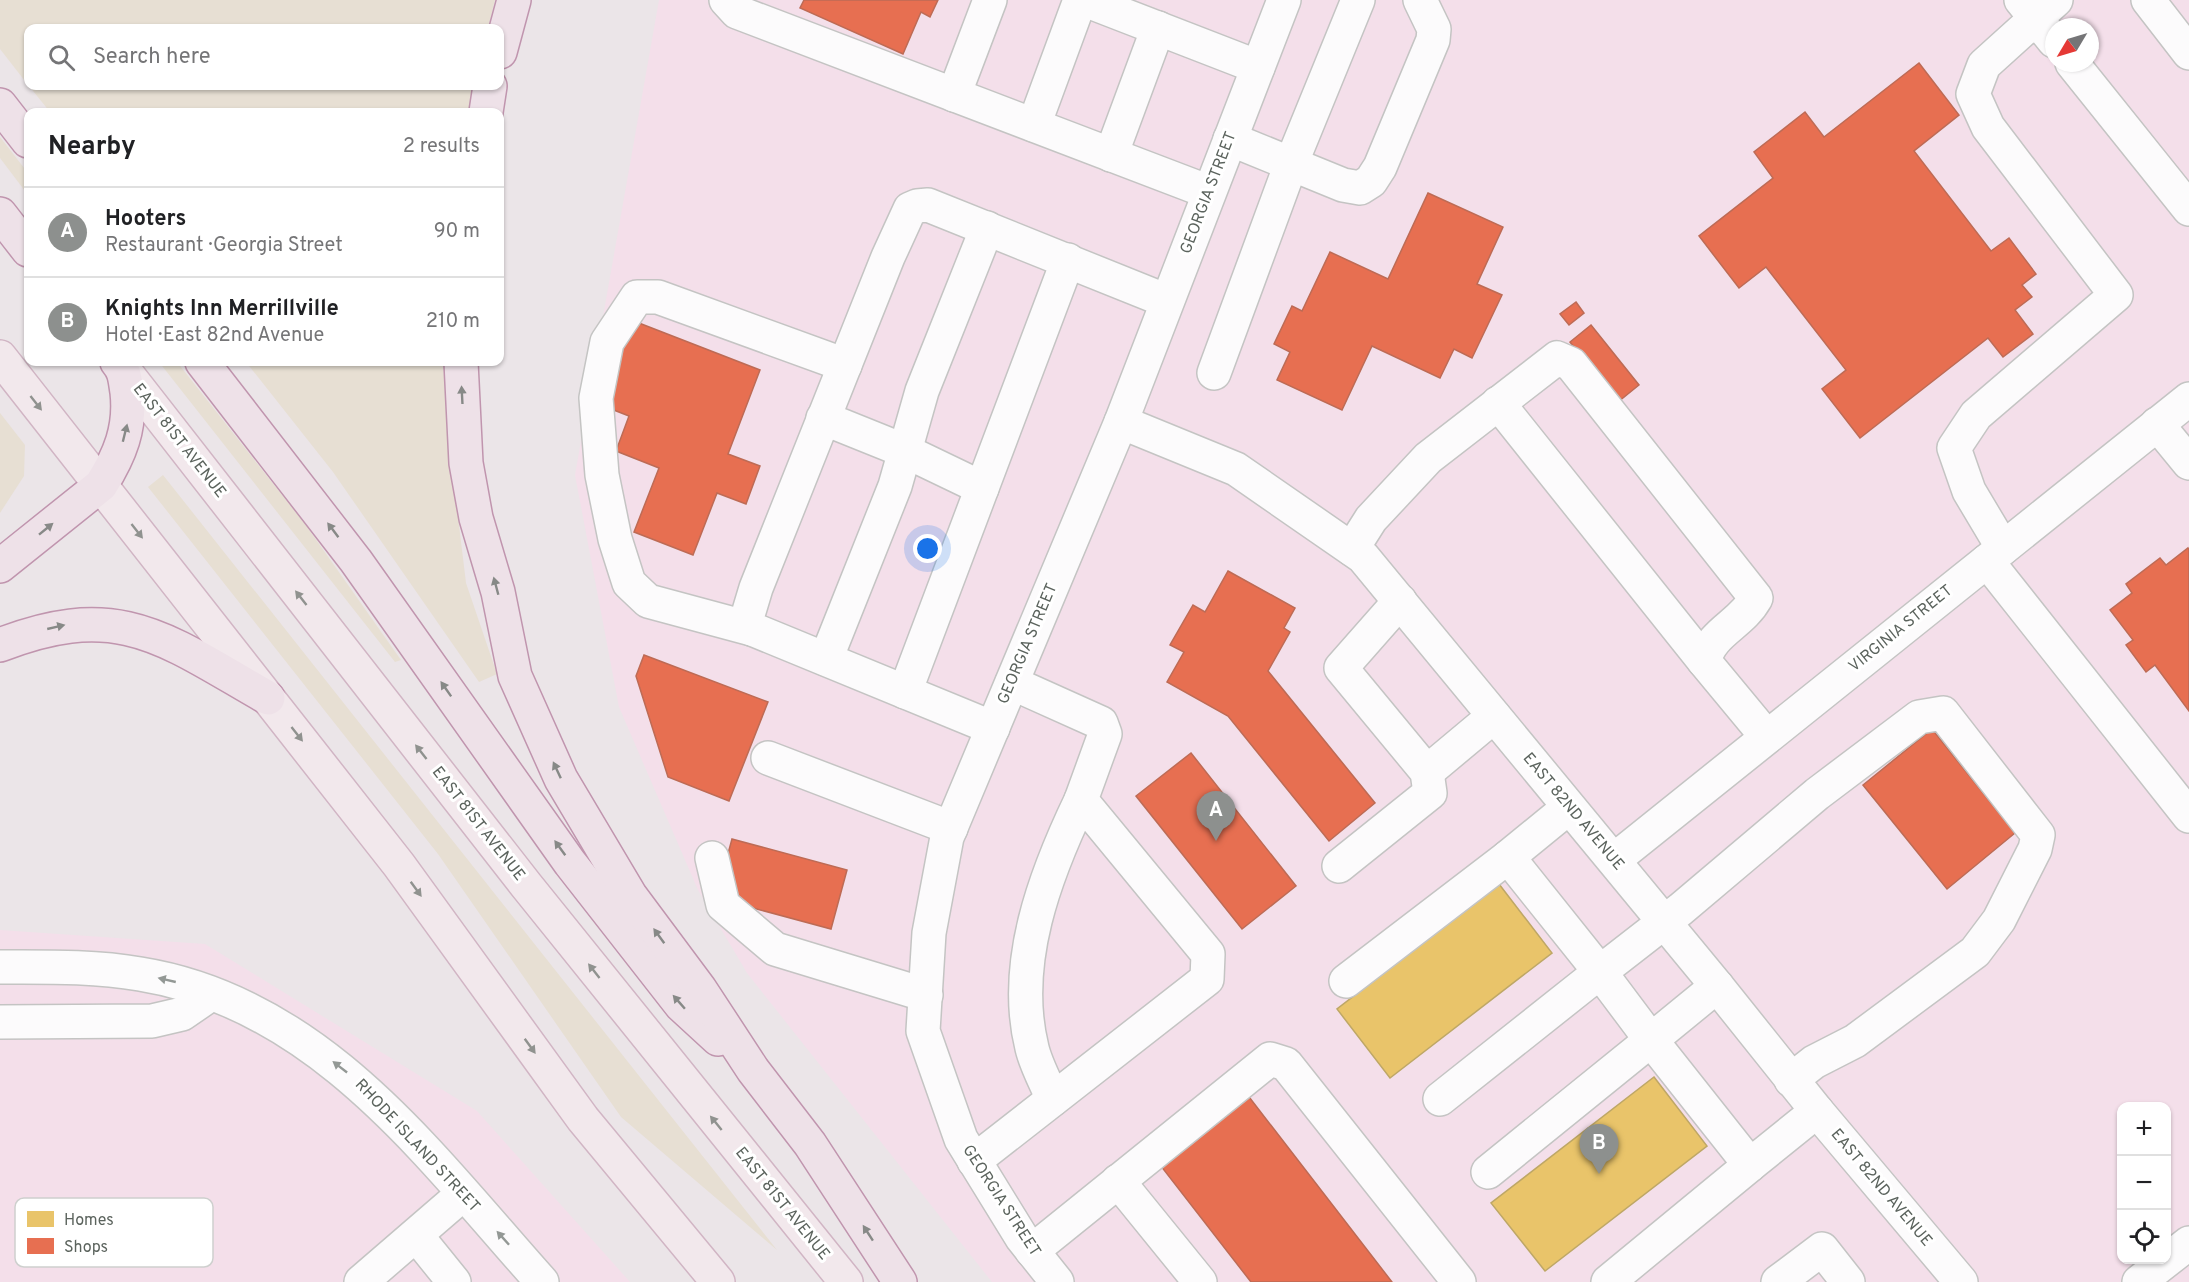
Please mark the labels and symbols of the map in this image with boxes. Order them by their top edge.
north arrow [2045,18,2099,72]
street label: GEORGIA STREET [1177,129,1241,257]
street label: EAST 81ST AVENUE [128,380,230,502]
one-way arrow [458,385,467,404]
one-way arrow [30,395,42,410]
one-way arrow [121,423,131,442]
one-way arrow [38,523,54,536]
one-way arrow [327,523,339,539]
one-way arrow [131,524,143,539]
your location [913,534,942,563]
one-way arrow [491,577,500,595]
street label: GEORGIA STREET [994,581,1062,707]
street label: VIRGINIA STREET [1845,581,1957,677]
one-way arrow [295,591,307,607]
one-way arrow [46,622,65,632]
one-way arrow [441,681,452,697]
one-way arrow [290,726,303,742]
one-way arrow [415,744,428,760]
street label: EAST 82ND AVENUE [1518,749,1628,875]
one-way arrow [552,762,561,779]
street label: EAST 81ST AVENUE [427,763,529,885]
pin: A [1196,792,1236,841]
one-way arrow [554,840,566,855]
one-way arrow [410,880,422,896]
one-way arrow [653,928,665,944]
one-way arrow [587,963,600,979]
one-way arrow [158,974,176,984]
one-way arrow [672,994,686,1009]
one-way arrow [524,1039,536,1054]
one-way arrow [332,1061,348,1073]
street label: RHODE ISLAND STREET [350,1075,484,1217]
one-way arrow [709,1115,722,1131]
pin: B [1580,1124,1618,1174]
street label: EAST 82ND AVENUE [1826,1125,1936,1251]
street label: GEORGIA STREET [957,1141,1045,1261]
street label: EAST 81ST AVENUE [730,1143,834,1265]
legend [15,1198,213,1267]
text: Homes [64,1211,114,1231]
one-way arrow [863,1225,874,1241]
one-way arrow [496,1231,510,1246]
text: Shops [64,1238,108,1258]

